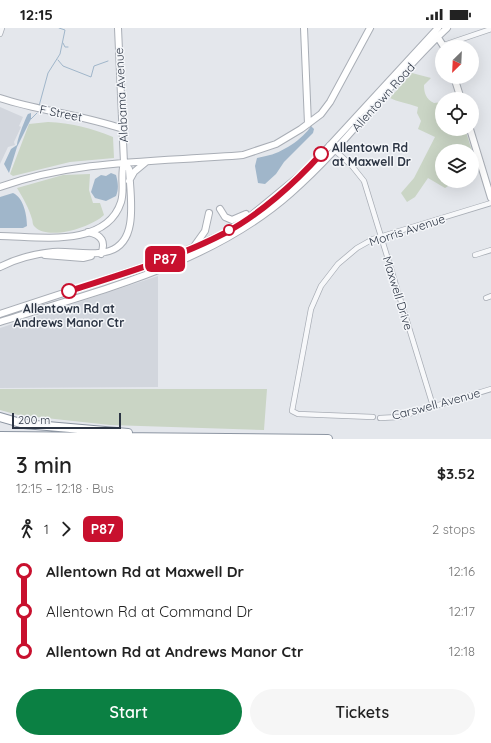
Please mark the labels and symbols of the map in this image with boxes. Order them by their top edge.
north arrow [435,40,479,84]
street label: Alabama Avenue [111,47,131,143]
street label: Allentown Road [348,60,418,134]
street label: F Street [39,102,83,124]
place label: Allentown Rd at Maxwell Dr [332,140,411,169]
marker: Allentown Rd at Maxwell Dr [313,146,329,162]
street label: Morris Avenue [367,211,447,249]
unlabelled marker [223,224,235,236]
line badge: P87 [142,246,188,272]
street label: Maxwell Drive [380,254,416,332]
marker: Allentown Rd at Andrews Manor Ctr [61,283,77,299]
place label: Allentown Rd at Andrews Manor Ctr [14,301,124,330]
street label: Carswell Avenue [390,385,482,423]
scale bar [12,411,121,430]

